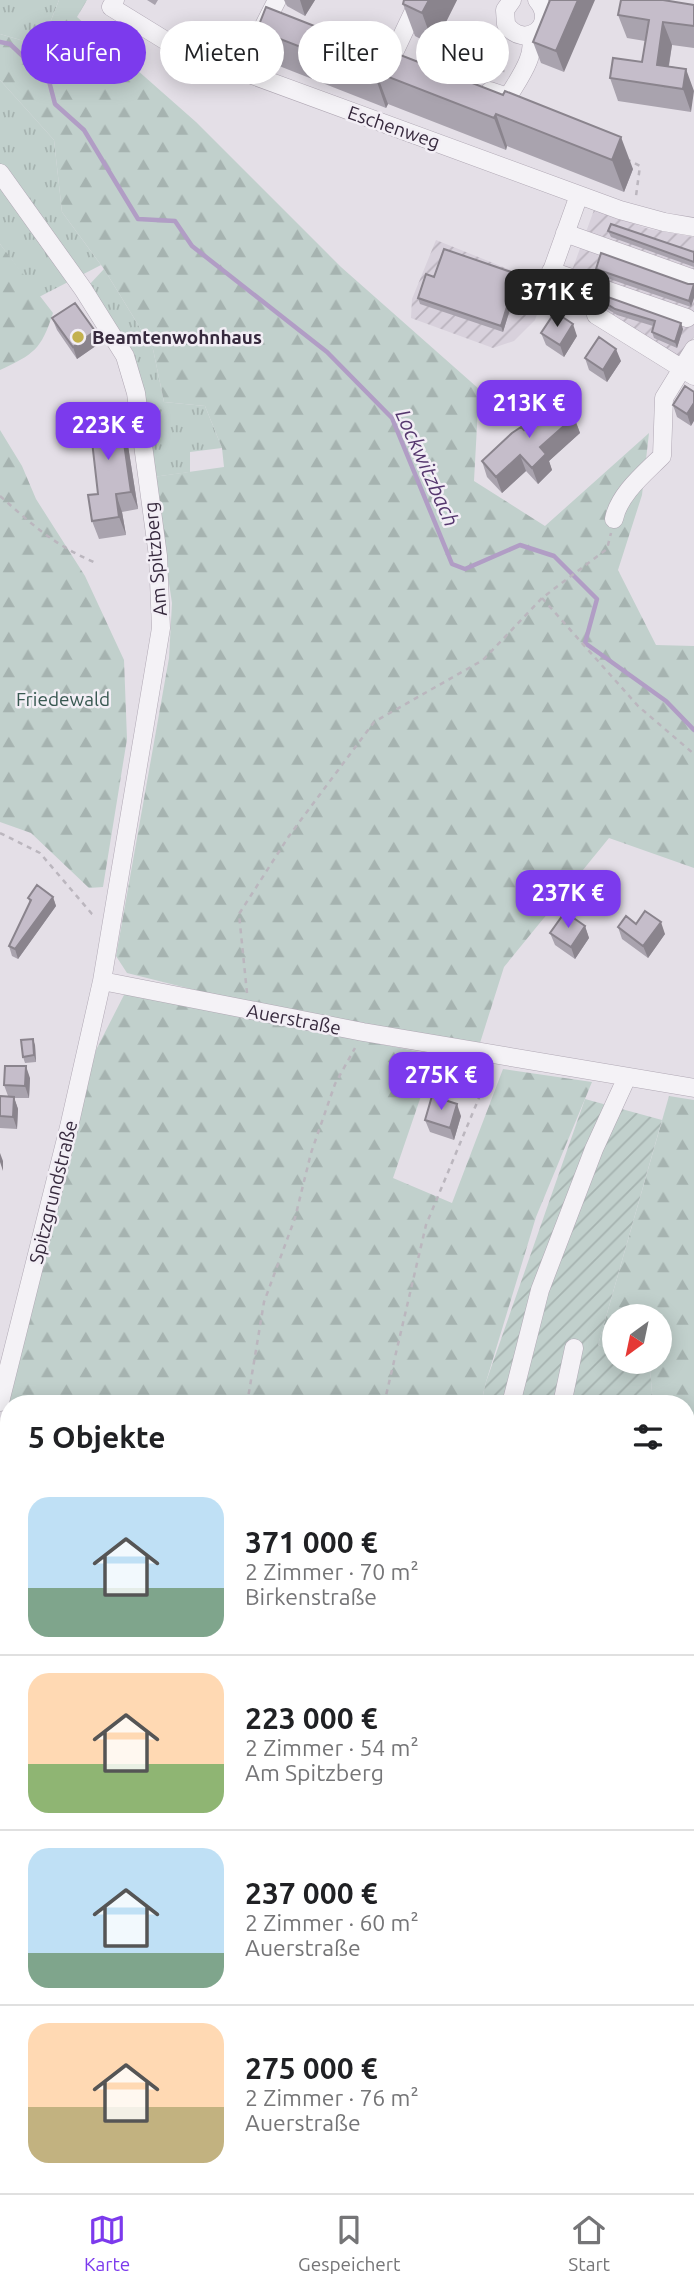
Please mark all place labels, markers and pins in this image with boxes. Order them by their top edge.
pin: 371K € [500,270,614,329]
place label: Beamtenwohnhaus [92,326,262,348]
marker: Beamtenwohnhaus [70,329,86,345]
pin: 213K € [472,380,586,440]
pin: 223K € [51,402,165,462]
pin: 237K € [511,870,625,930]
pin: 275K € [384,1052,498,1112]

